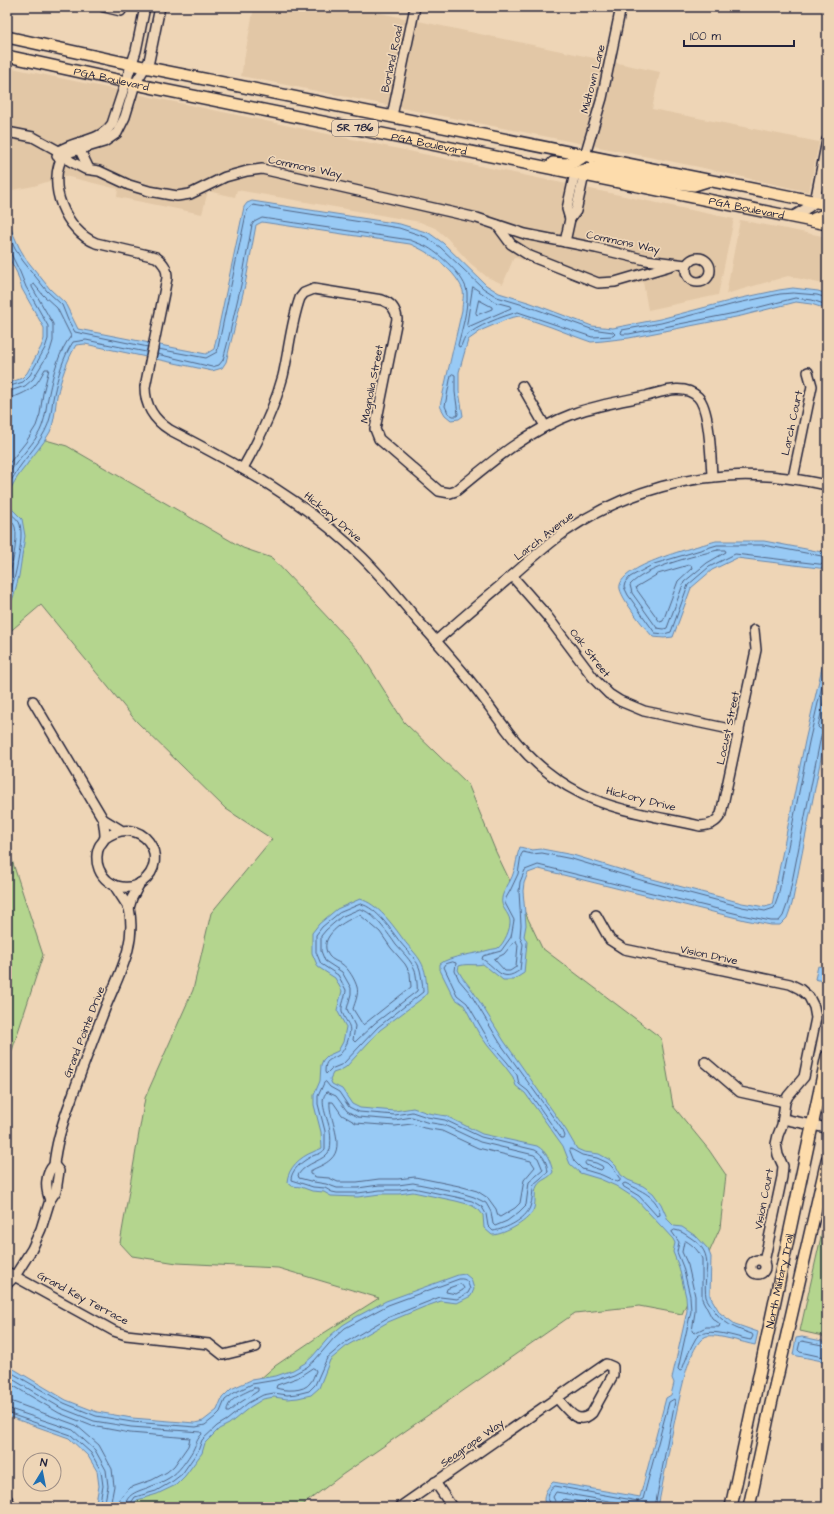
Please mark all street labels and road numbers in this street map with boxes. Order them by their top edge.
street label: Borland Road [378,24,407,94]
street label: Midtown Lane [577,43,609,115]
street label: PGA Boulevard [73,63,151,94]
road number: SR 786 [332,120,378,136]
street label: PGA Boulevard [390,129,468,159]
street label: Commons Way [267,152,343,183]
street label: PGA Boulevard [708,193,786,223]
street label: Commons Way [585,227,661,258]
street label: Magnolia Street [357,343,388,425]
street label: Larch Court [778,389,806,457]
street label: Hickory Drive [300,488,365,546]
street label: Larch Avenue [511,508,577,564]
street label: Oak Street [566,626,614,681]
street label: Locust Street [713,689,743,766]
street label: Hickory Drive [604,783,677,816]
street label: Vision Drive [679,942,739,968]
street label: Grand Pointe Drive [60,984,108,1080]
street label: Vision Court [751,1167,777,1231]
street label: North Military Trail [762,1232,797,1330]
street label: Grand Key Terrace [34,1268,131,1329]
street label: Seagrape Way [437,1416,507,1471]

